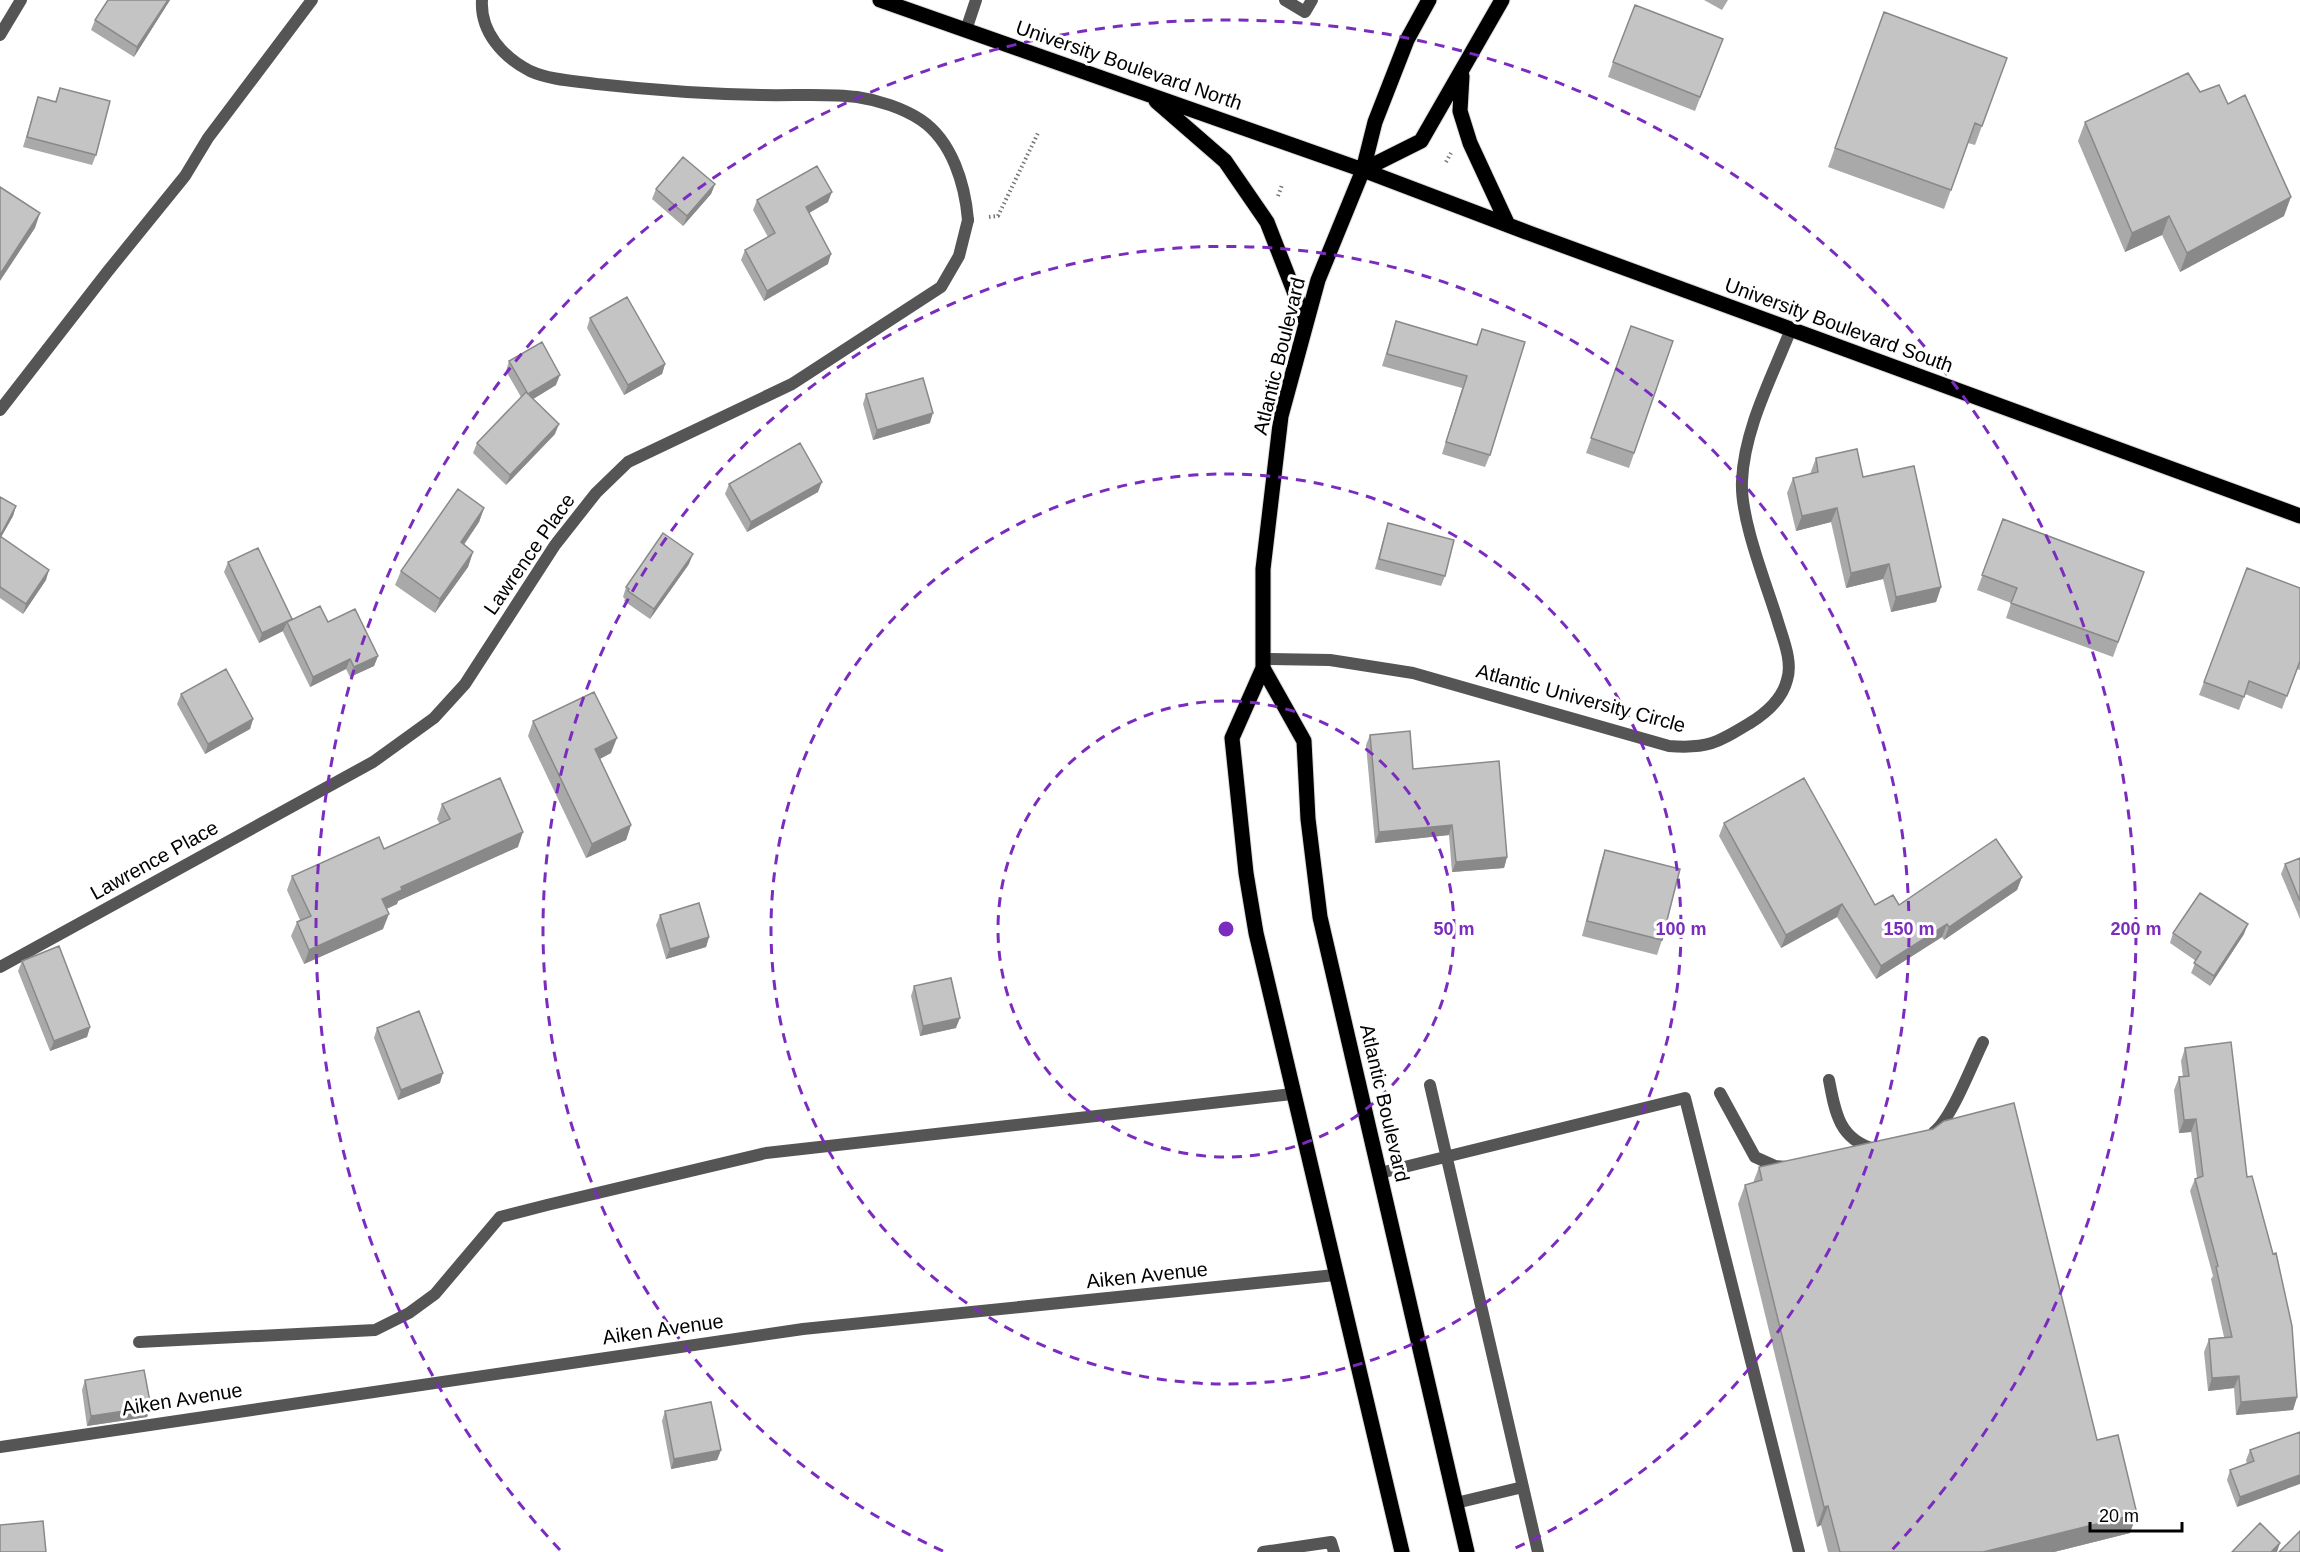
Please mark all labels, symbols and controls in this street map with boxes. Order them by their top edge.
street label: University Boulevard North [1013,16,1245,114]
street label: University Boulevard South [1722,273,1956,377]
street label: Atlantic Boulevard [1249,275,1309,437]
street label: Lawrence Place [479,489,579,619]
street label: Atlantic University Circle [1474,659,1688,737]
street label: Lawrence Place [86,816,222,904]
centre of rings [1216,919,1236,939]
text: 50 m [1433,919,1475,939]
text: 100 m [1655,919,1707,939]
text: 150 m [1883,919,1935,939]
text: 200 m [2110,919,2162,939]
street label: Atlantic Boulevard [1356,1022,1414,1184]
street label: Aiken Avenue [1085,1258,1209,1292]
street label: Aiken Avenue [601,1310,725,1348]
street label: Aiken Avenue [120,1379,244,1419]
scale bar [2090,1495,2182,1533]
text: 20 m [2099,1506,2139,1526]

